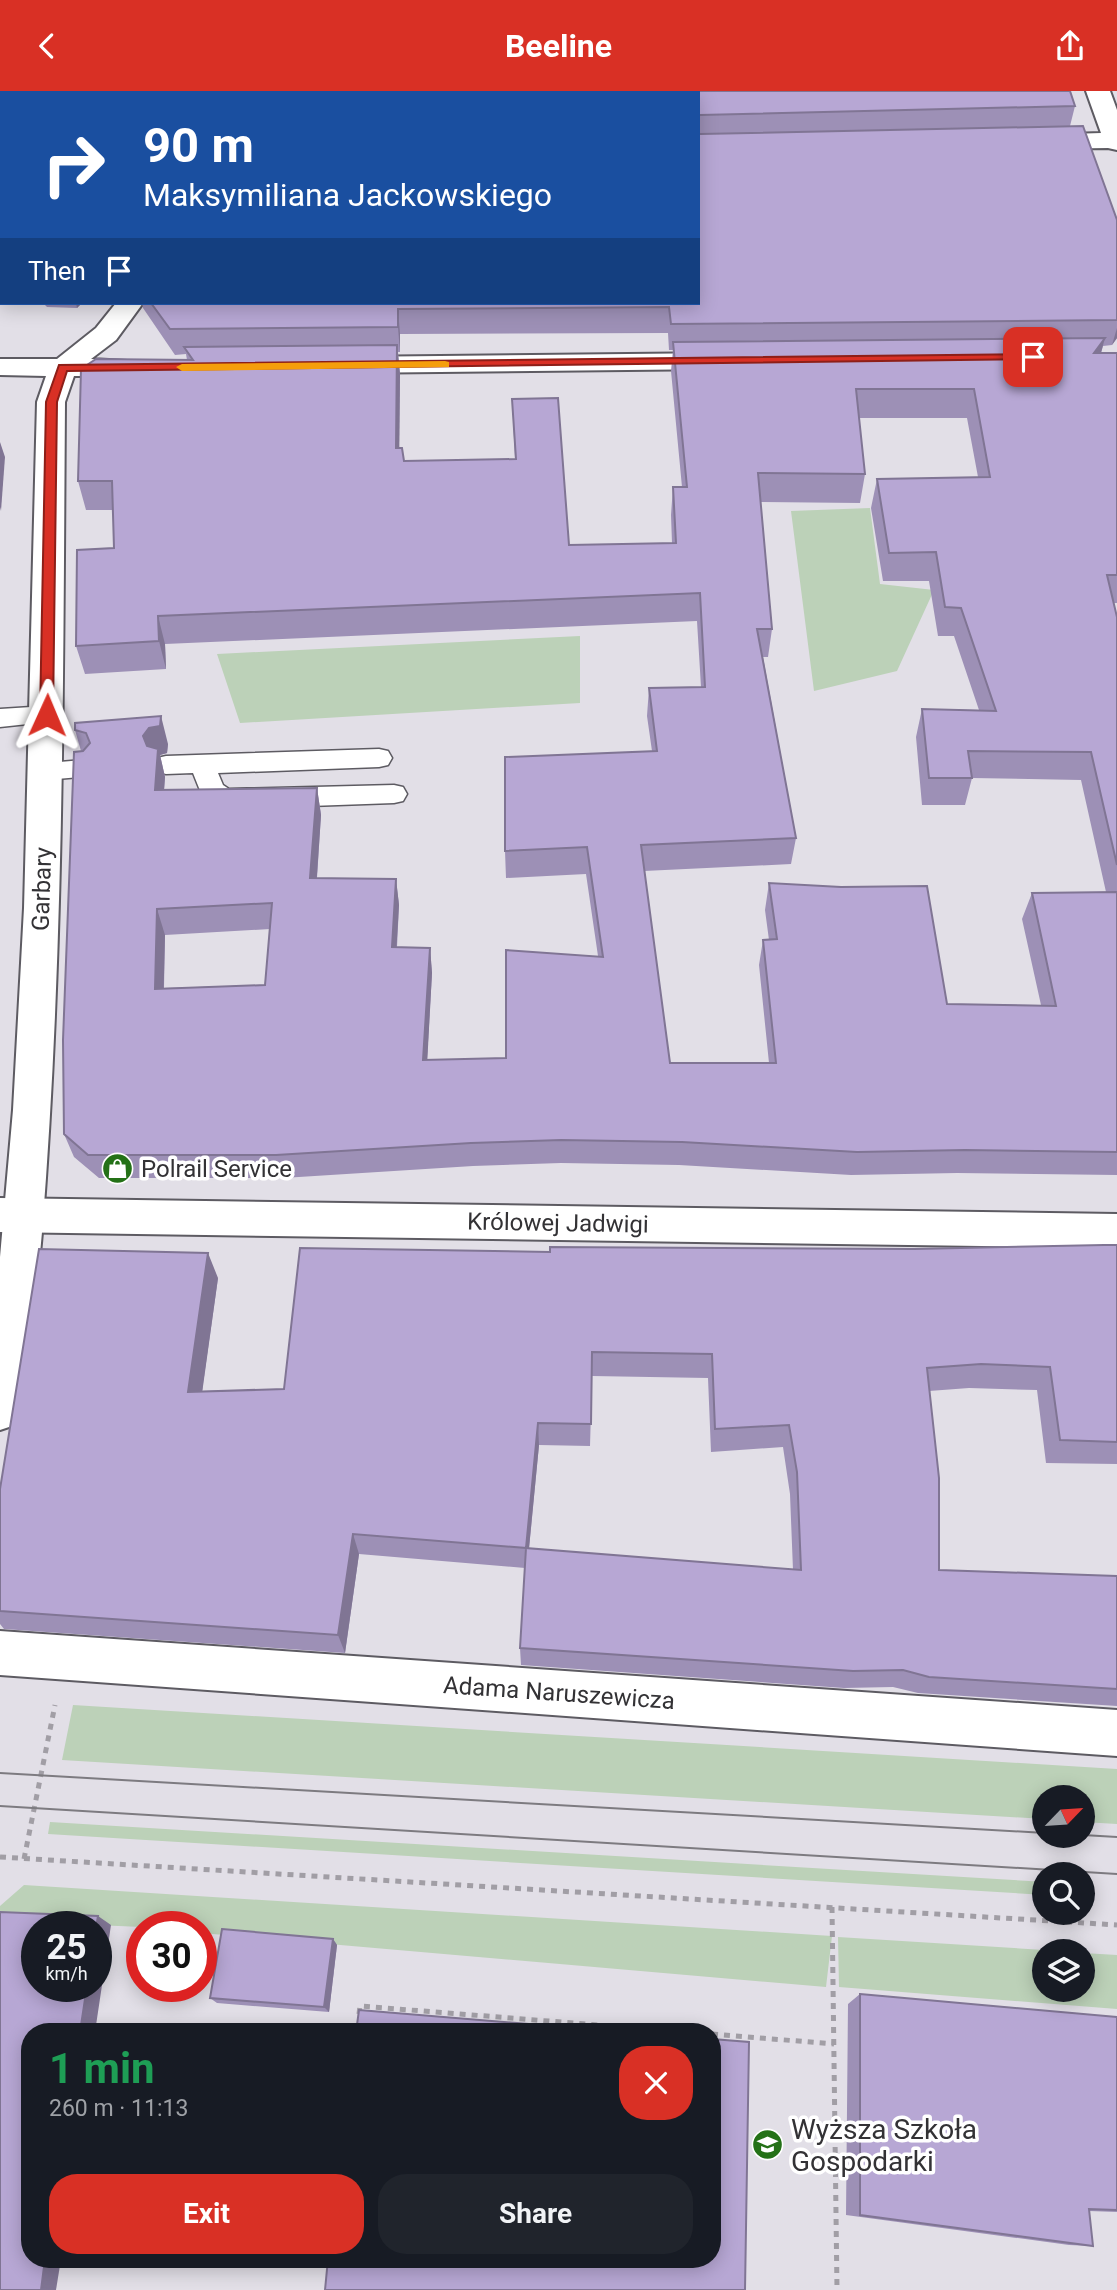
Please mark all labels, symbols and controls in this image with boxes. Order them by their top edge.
icon: back [28,27,66,65]
text: Beeline [505,27,612,65]
icon: share [1051,27,1089,65]
text: 90 m [143,117,254,174]
icon: right [28,119,119,210]
text: Maksymiliana Jackowskiego [143,176,552,214]
icon: arrive [100,252,138,290]
text: Then [28,256,86,286]
pin [1003,327,1063,387]
icon: arrive [1014,338,1052,376]
position arrow [10,678,84,752]
street label: Garbary [27,846,57,931]
shop icon: Polrail Service [101,1152,135,1186]
place label: Polrail Service [141,1155,292,1183]
street label: Królowej Jadwigi [467,1207,649,1239]
street label: Adama Naruszewicza [442,1671,676,1715]
north arrow [1032,1785,1096,1848]
map controls [1032,1785,1095,2002]
button: search [1032,1862,1095,1925]
speed limit sign: 30 [126,1911,217,2002]
text: 25 [46,1927,87,1968]
button: layers [1032,1939,1095,2002]
text: km/h [45,1963,88,1984]
text: 1 min [49,2044,155,2093]
button: close [619,2046,693,2120]
text: 260 m · 11:13 [49,2095,188,2122]
place label: Wyższa Szkoła Gospodarki [791,2113,977,2178]
school or university icon: Wyższa Szkoła Gospodarki [751,2128,785,2162]
button: Exit [49,2174,364,2254]
button: Share [378,2174,693,2254]

